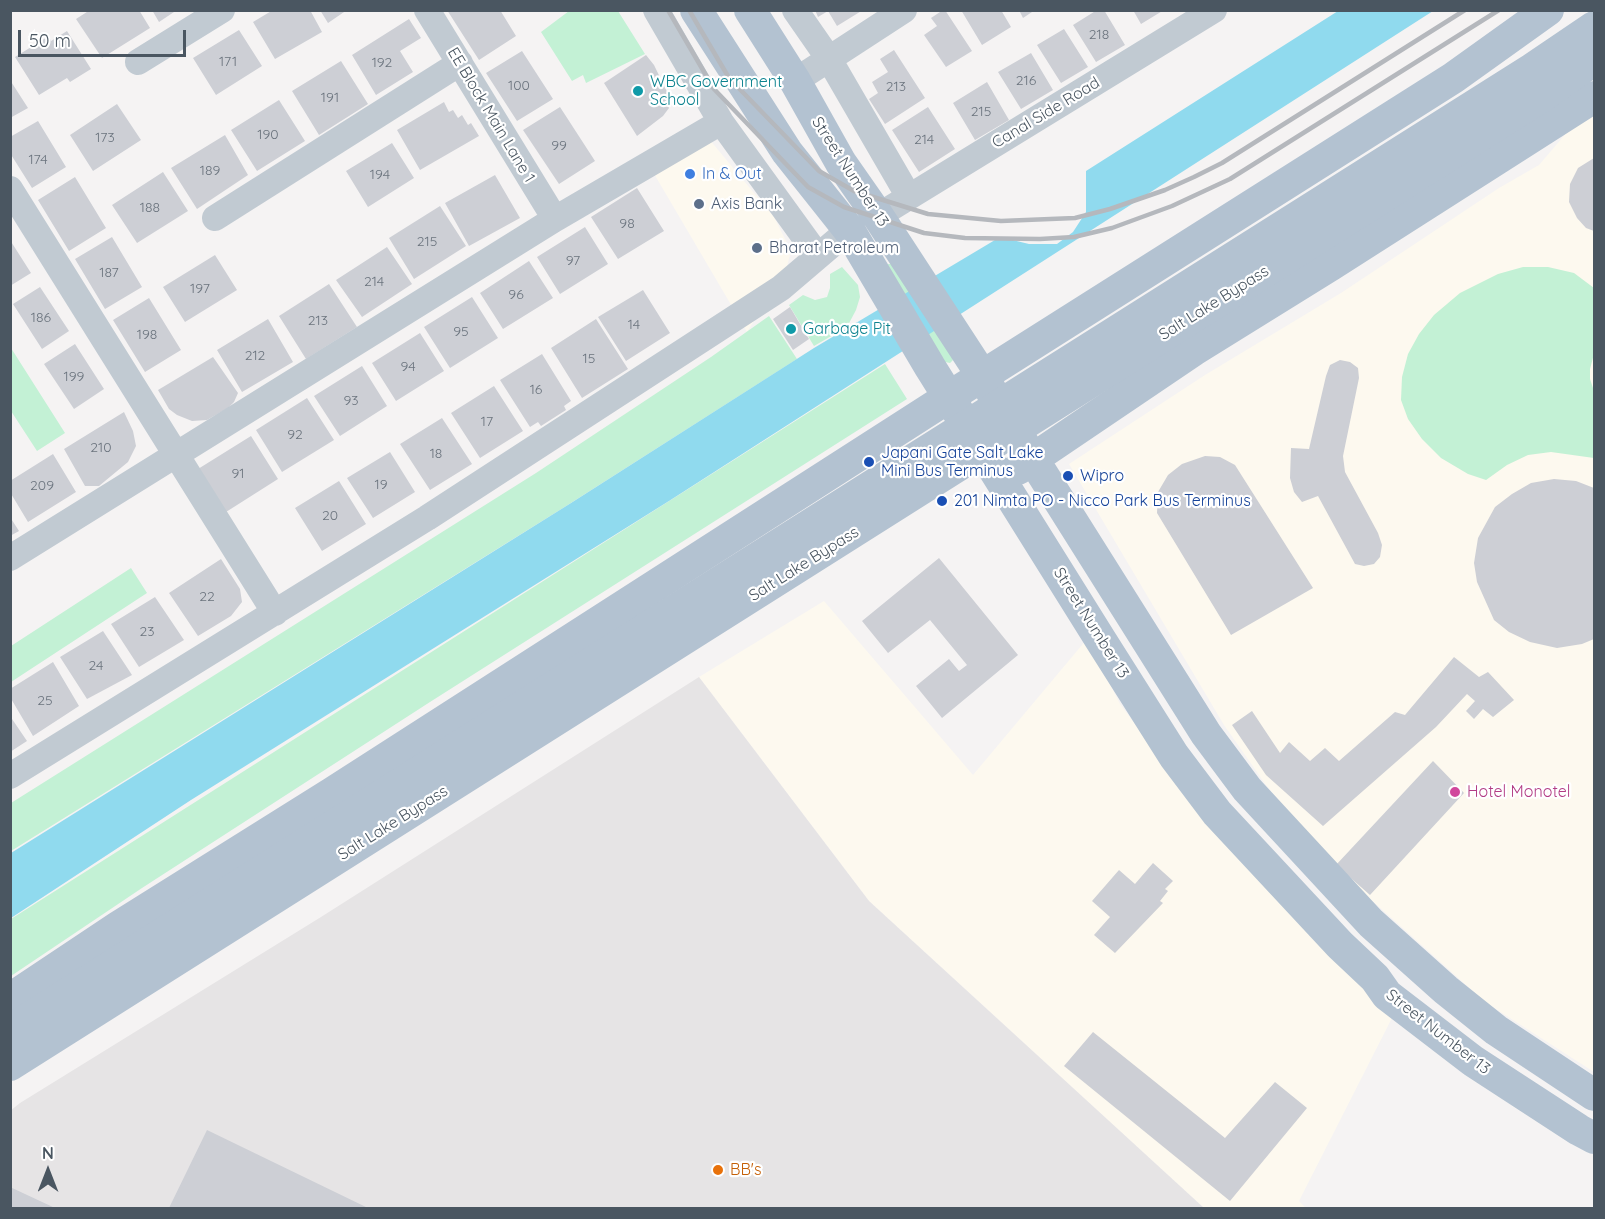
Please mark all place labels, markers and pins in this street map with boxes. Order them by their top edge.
place label: WBC Government School [650,72,783,110]
marker: WBC Government School [631,84,645,98]
place label: In & Out [702,164,762,184]
marker: In & Out [683,167,697,181]
place label: Axis Bank [711,194,782,214]
marker: Axis Bank [692,197,706,211]
place label: Bharat Petroleum [769,238,899,258]
marker: Bharat Petroleum [750,241,764,255]
place label: Garbage Pit [803,319,891,339]
marker: Garbage Pit [784,322,798,336]
place label: Japani Gate Salt Lake Mini Bus Terminus [881,443,1044,481]
marker: Japani Gate Salt Lake Mini Bus Terminus [862,455,876,469]
place label: Wipro [1080,466,1124,486]
marker: Wipro [1061,469,1075,483]
place label: 201 Nimta PO - Nicco Park Bus Terminus [954,491,1251,511]
marker: 201 Nimta PO - Nicco Park Bus Terminus [935,494,949,508]
place label: Hotel Monotel [1467,782,1570,802]
marker: Hotel Monotel [1448,785,1462,799]
place label: BB's [730,1160,761,1180]
marker: BB's [711,1163,725,1177]

